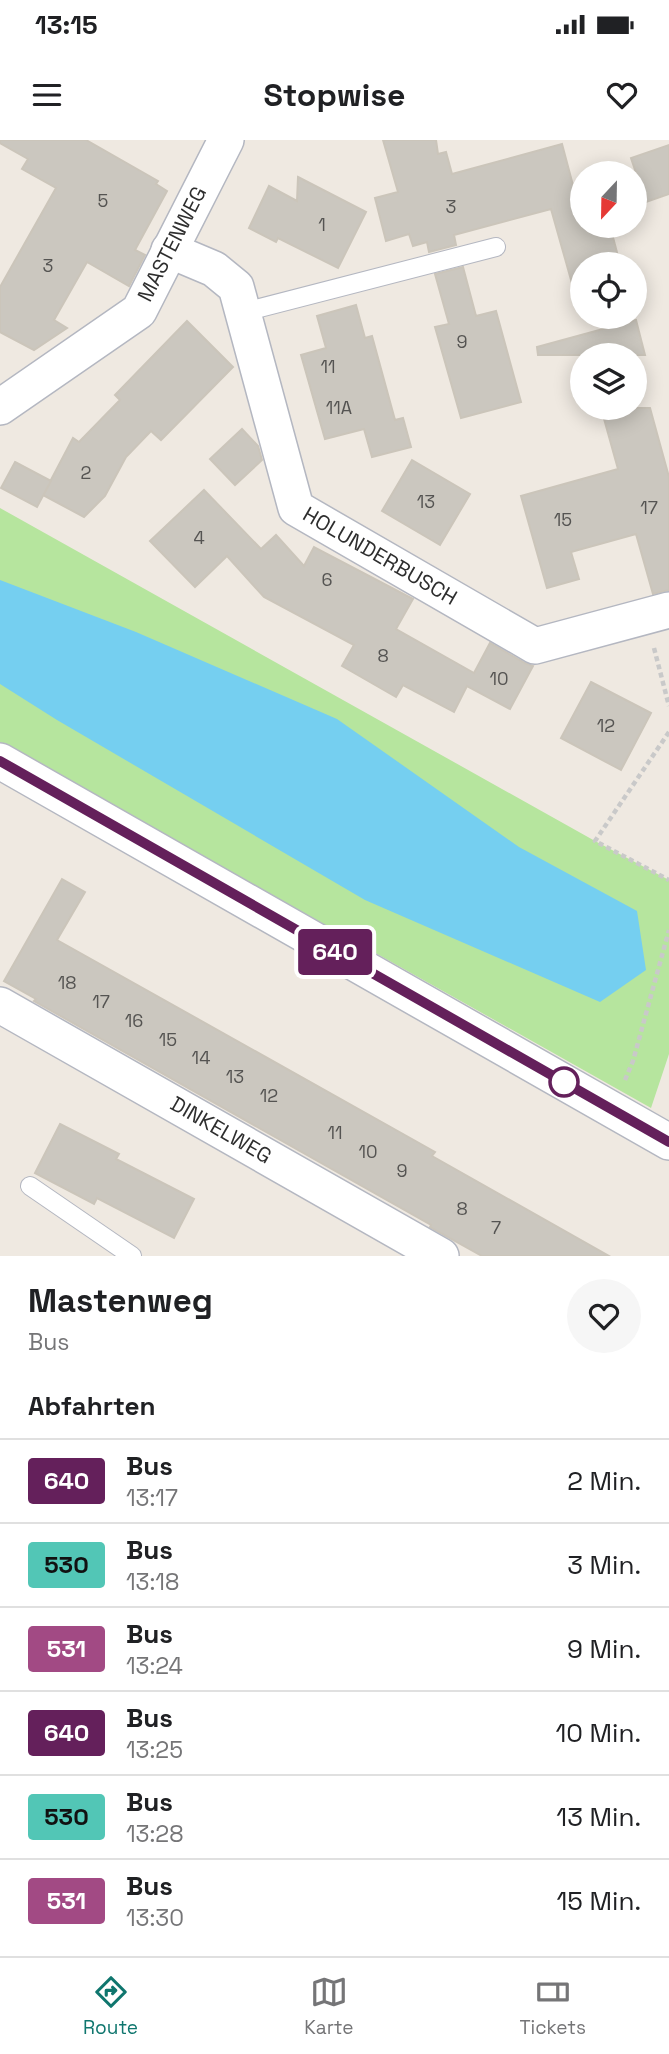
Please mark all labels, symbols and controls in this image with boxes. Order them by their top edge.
text: 13:15 [35,8,98,42]
text: Stopwise [263,75,406,115]
icon: menu [28,76,66,114]
icon: heart [603,76,641,114]
north arrow [570,161,648,238]
map controls [570,161,647,420]
street label: MASTENWEG [131,182,212,306]
house number: 5 [98,189,108,212]
house number: 3 [446,195,456,218]
house number: 1 [318,213,326,236]
button: locate [570,252,647,329]
house number: 3 [43,254,53,277]
house number: 9 [456,330,468,353]
button: layers [570,343,647,420]
house number: 11 [320,355,336,378]
house number: 11A [326,396,352,419]
house number: 2 [81,461,91,484]
house number: 13 [417,490,435,513]
house number: 17 [640,496,658,519]
street label: HOLUNDERBUSCH [298,500,462,611]
house number: 15 [554,508,572,531]
house number: 4 [193,526,205,549]
house number: 6 [321,568,333,591]
house number: 8 [377,644,389,667]
house number: 10 [489,667,509,690]
house number: 12 [597,714,615,737]
line badge: 640 [295,929,375,975]
text: 640 [312,936,358,967]
house number: 18 [58,971,76,994]
house number: 17 [92,990,110,1013]
house number: 16 [125,1009,143,1032]
house number: 15 [159,1028,177,1051]
house number: 14 [192,1046,210,1069]
house number: 13 [226,1065,244,1088]
unlabelled marker [549,1067,579,1097]
house number: 12 [260,1084,278,1107]
street label: DINKELWEG [166,1090,277,1169]
house number: 11 [327,1121,343,1144]
house number: 10 [358,1140,378,1163]
house number: 9 [396,1159,408,1182]
house number: 8 [456,1197,468,1220]
house number: 7 [491,1216,501,1239]
button: heart [567,1279,641,1353]
text: Mastenweg [28,1280,213,1322]
text: Bus [28,1327,69,1357]
text: Abfahrten [28,1389,156,1423]
text: Bus [126,1449,173,1483]
text: 2 Min. [567,1464,641,1498]
text: 640 [44,1465,89,1496]
text: 13:17 [126,1483,178,1513]
text: Bus [126,1533,173,1567]
text: 3 Min. [567,1548,641,1582]
text: 530 [44,1549,89,1580]
text: 13:18 [126,1567,179,1597]
text: Bus [126,1617,173,1651]
text: 9 Min. [567,1632,641,1666]
text: 531 [47,1633,86,1664]
text: 13:24 [126,1651,183,1681]
text: Bus [126,1701,173,1735]
text: 10 Min. [555,1716,641,1750]
text: 640 [44,1717,89,1748]
text: 13:25 [126,1735,183,1765]
text: Bus [126,1785,173,1819]
text: 13 Min. [556,1800,641,1834]
text: 530 [44,1801,89,1832]
text: 13:28 [126,1819,184,1849]
text: Bus [126,1869,173,1903]
text: 15 Min. [556,1884,641,1918]
text: 531 [47,1885,86,1916]
text: 13:30 [126,1903,184,1933]
tab: Route [83,1973,138,2040]
tab: Karte [304,1973,353,2040]
tab: Tickets [520,1973,586,2040]

